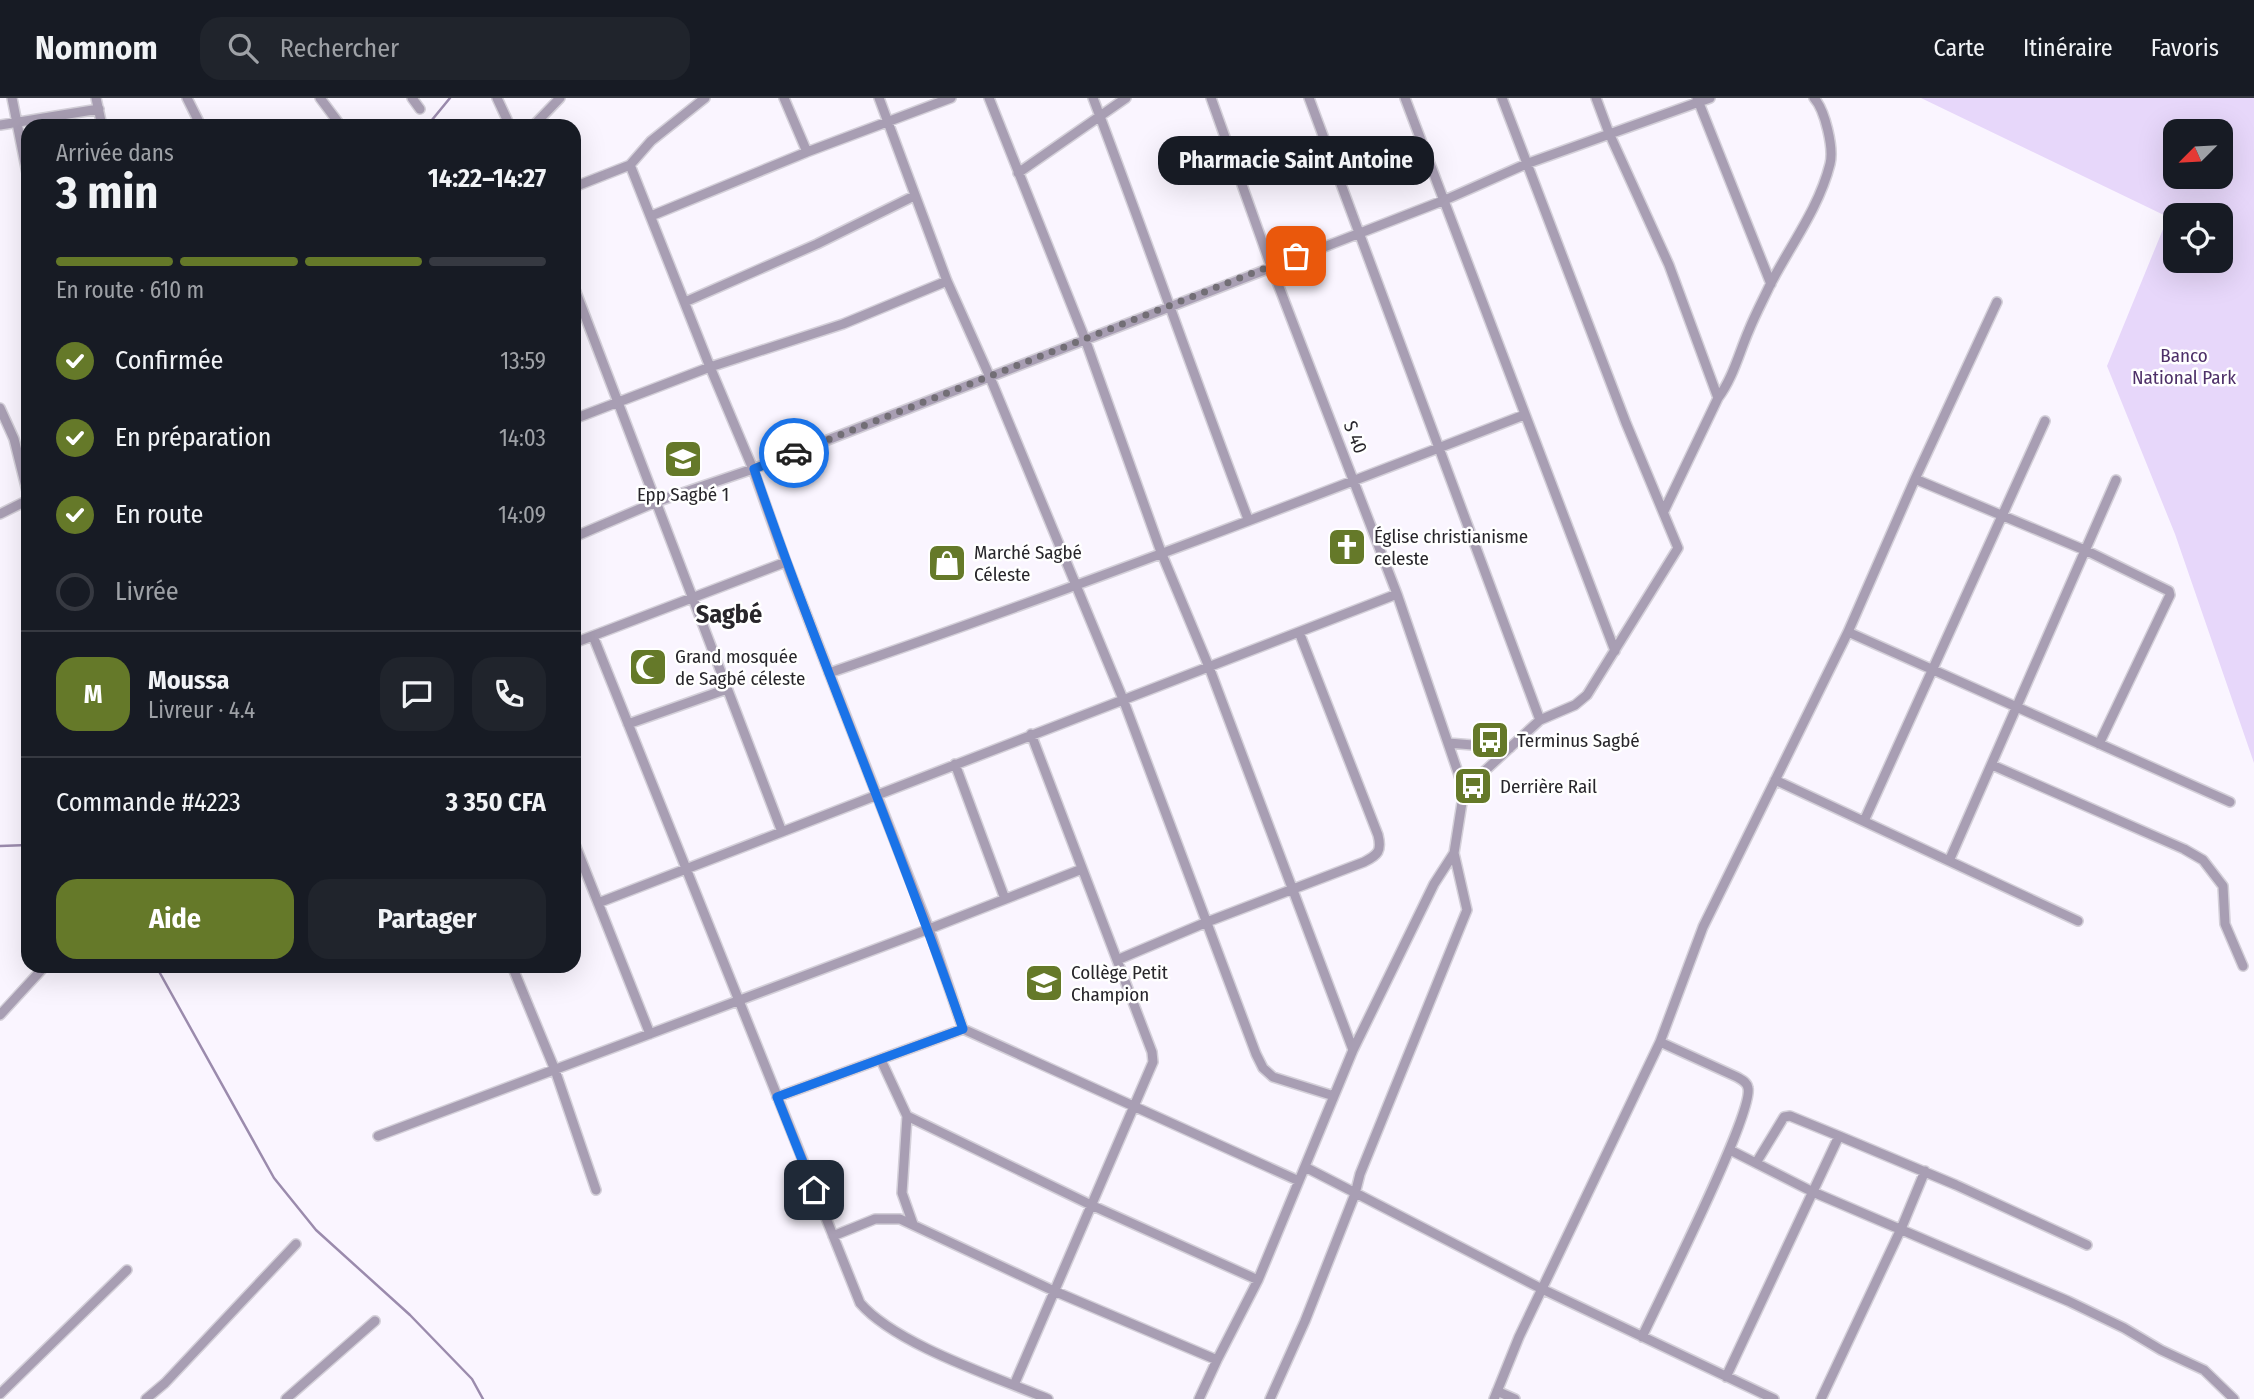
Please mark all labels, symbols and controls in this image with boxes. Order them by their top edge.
search box [200,17,690,80]
text: Nomnom [35,28,158,68]
icon: search [224,29,262,67]
text: Rechercher [280,33,399,64]
text: Carte [1934,34,1985,62]
text: Itinéraire [2023,34,2113,62]
text: Favoris [2151,34,2219,62]
north arrow [2163,119,2233,189]
map controls [2163,119,2233,273]
callout: Pharmacie Saint Antoine [1158,137,1434,186]
text: Arrivée dans [56,139,174,167]
text: Pharmacie Saint Antoine [1179,146,1413,174]
text: 14:22–14:27 [428,163,546,194]
text: 3 min [56,165,158,220]
button: locate [2163,203,2233,273]
pin [1266,226,1326,286]
icon: bag [1277,237,1315,275]
text: En route · 610 m [56,276,204,304]
icon: check [56,342,94,380]
park label: Banco National Park [2132,344,2236,389]
text: Confirmée [115,345,223,376]
text: 13:59 [500,347,546,375]
courier [759,418,829,488]
street label: S 40 [1339,418,1372,457]
icon: check [56,419,94,457]
text: En préparation [115,422,272,453]
text: 14:03 [499,424,546,452]
icon: car [775,434,813,472]
school or university icon: Epp Sagbé 1 [662,438,704,480]
place label: Epp Sagbé 1 [637,483,729,506]
icon: check [56,496,94,534]
text: En route [115,499,203,530]
text: 14:09 [498,501,546,529]
place label: Église christianisme celeste [1374,525,1528,570]
church icon: Église christianisme celeste [1326,526,1368,568]
place label: Marché Sagbé Céleste [974,541,1082,586]
shop icon: Marché Sagbé Céleste [926,542,968,584]
text: Livrée [115,576,179,607]
district label: Sagbé [696,599,762,630]
place label: Grand mosquée de Sagbé céleste [675,645,805,690]
mosque icon: Grand mosquée de Sagbé céleste [627,646,669,688]
button: chat [380,657,454,731]
button: phone [472,657,546,731]
text: Moussa [148,665,229,696]
text: M [84,679,102,710]
text: Livreur · 4.4 [148,696,255,724]
bus stop icon: Terminus Sagbé [1469,719,1511,761]
place label: Terminus Sagbé [1517,729,1640,752]
bus stop icon: Derrière Rail [1452,765,1494,807]
place label: Derrière Rail [1500,775,1597,798]
text: Commande #4223 [56,787,241,818]
text: 3 350 CFA [446,787,546,818]
button: Aide [56,879,294,959]
button: Partager [308,879,546,959]
place label: Collège Petit Champion [1071,961,1169,1006]
school or university icon: Collège Petit Champion [1023,962,1065,1004]
pin [784,1160,844,1220]
icon: home [795,1171,833,1209]

